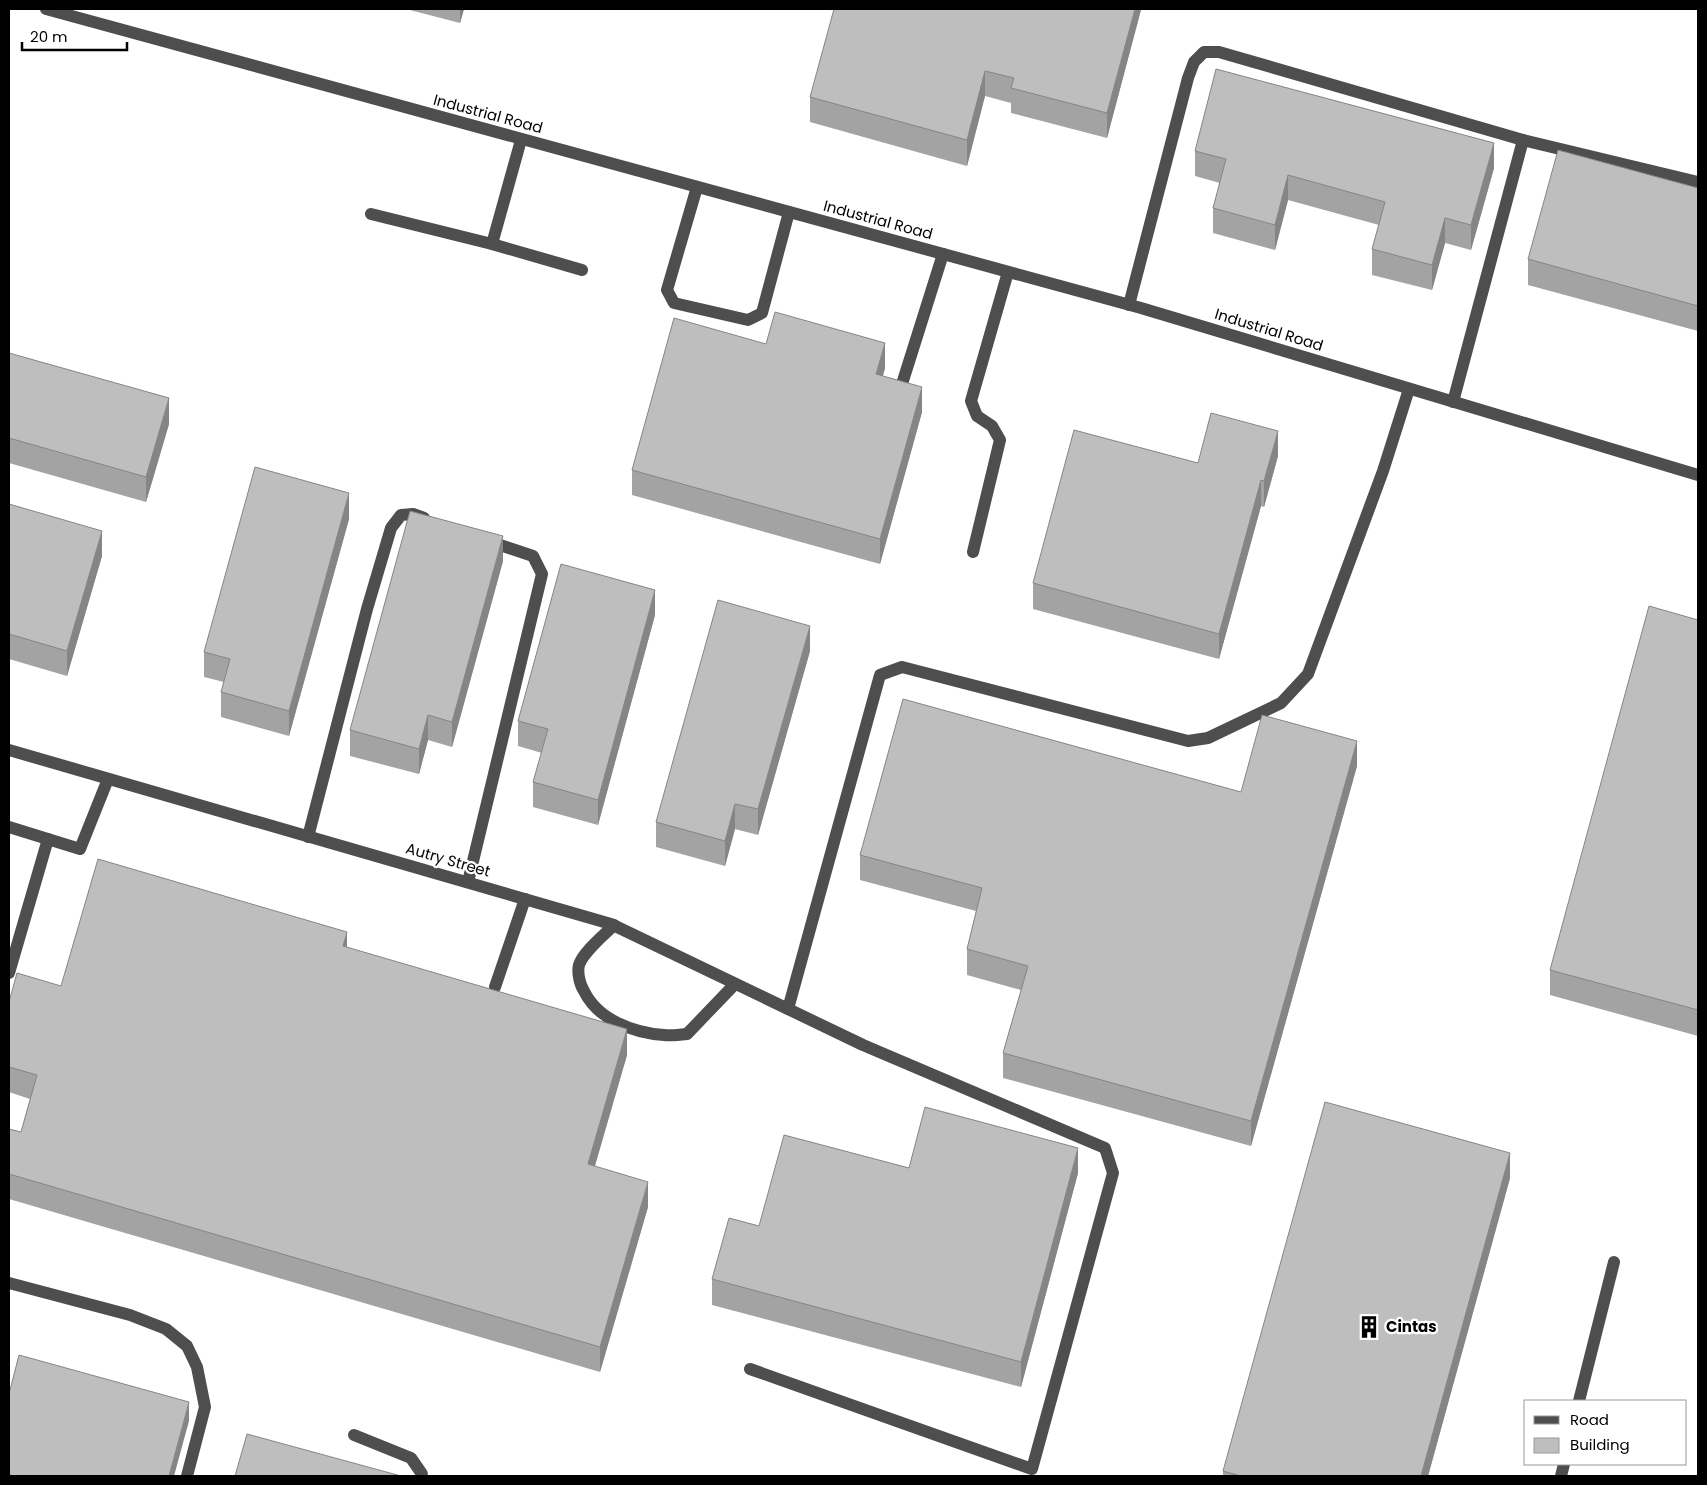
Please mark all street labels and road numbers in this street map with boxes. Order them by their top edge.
street label: Industrial Road [431,89,545,138]
street label: Industrial Road [821,195,935,244]
street label: Industrial Road [1212,303,1326,356]
street label: Autry Street [403,837,493,882]

